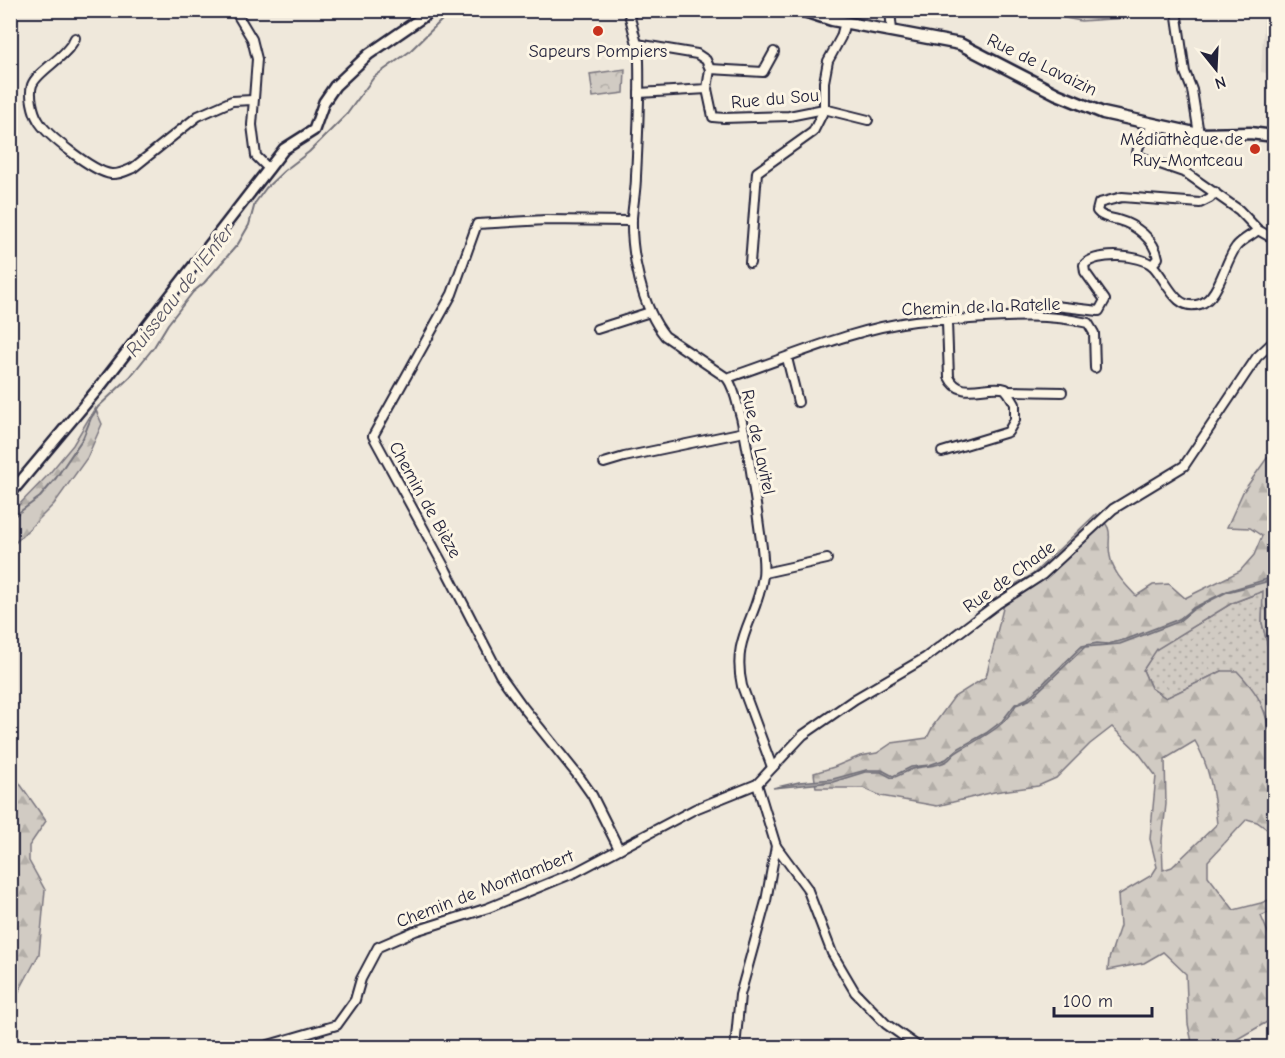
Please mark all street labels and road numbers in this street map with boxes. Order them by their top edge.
street label: Rue de Lavaizin [984,29,1100,101]
street label: Rue du Sou [730,85,820,113]
street label: Chemin de la Ratelle [901,294,1061,320]
street label: Rue de Lavitel [737,388,779,496]
street label: Chemin de Bièze [384,438,466,562]
street label: Rue de Chade [959,537,1059,617]
street label: Chemin de Montlambert [393,845,577,932]

